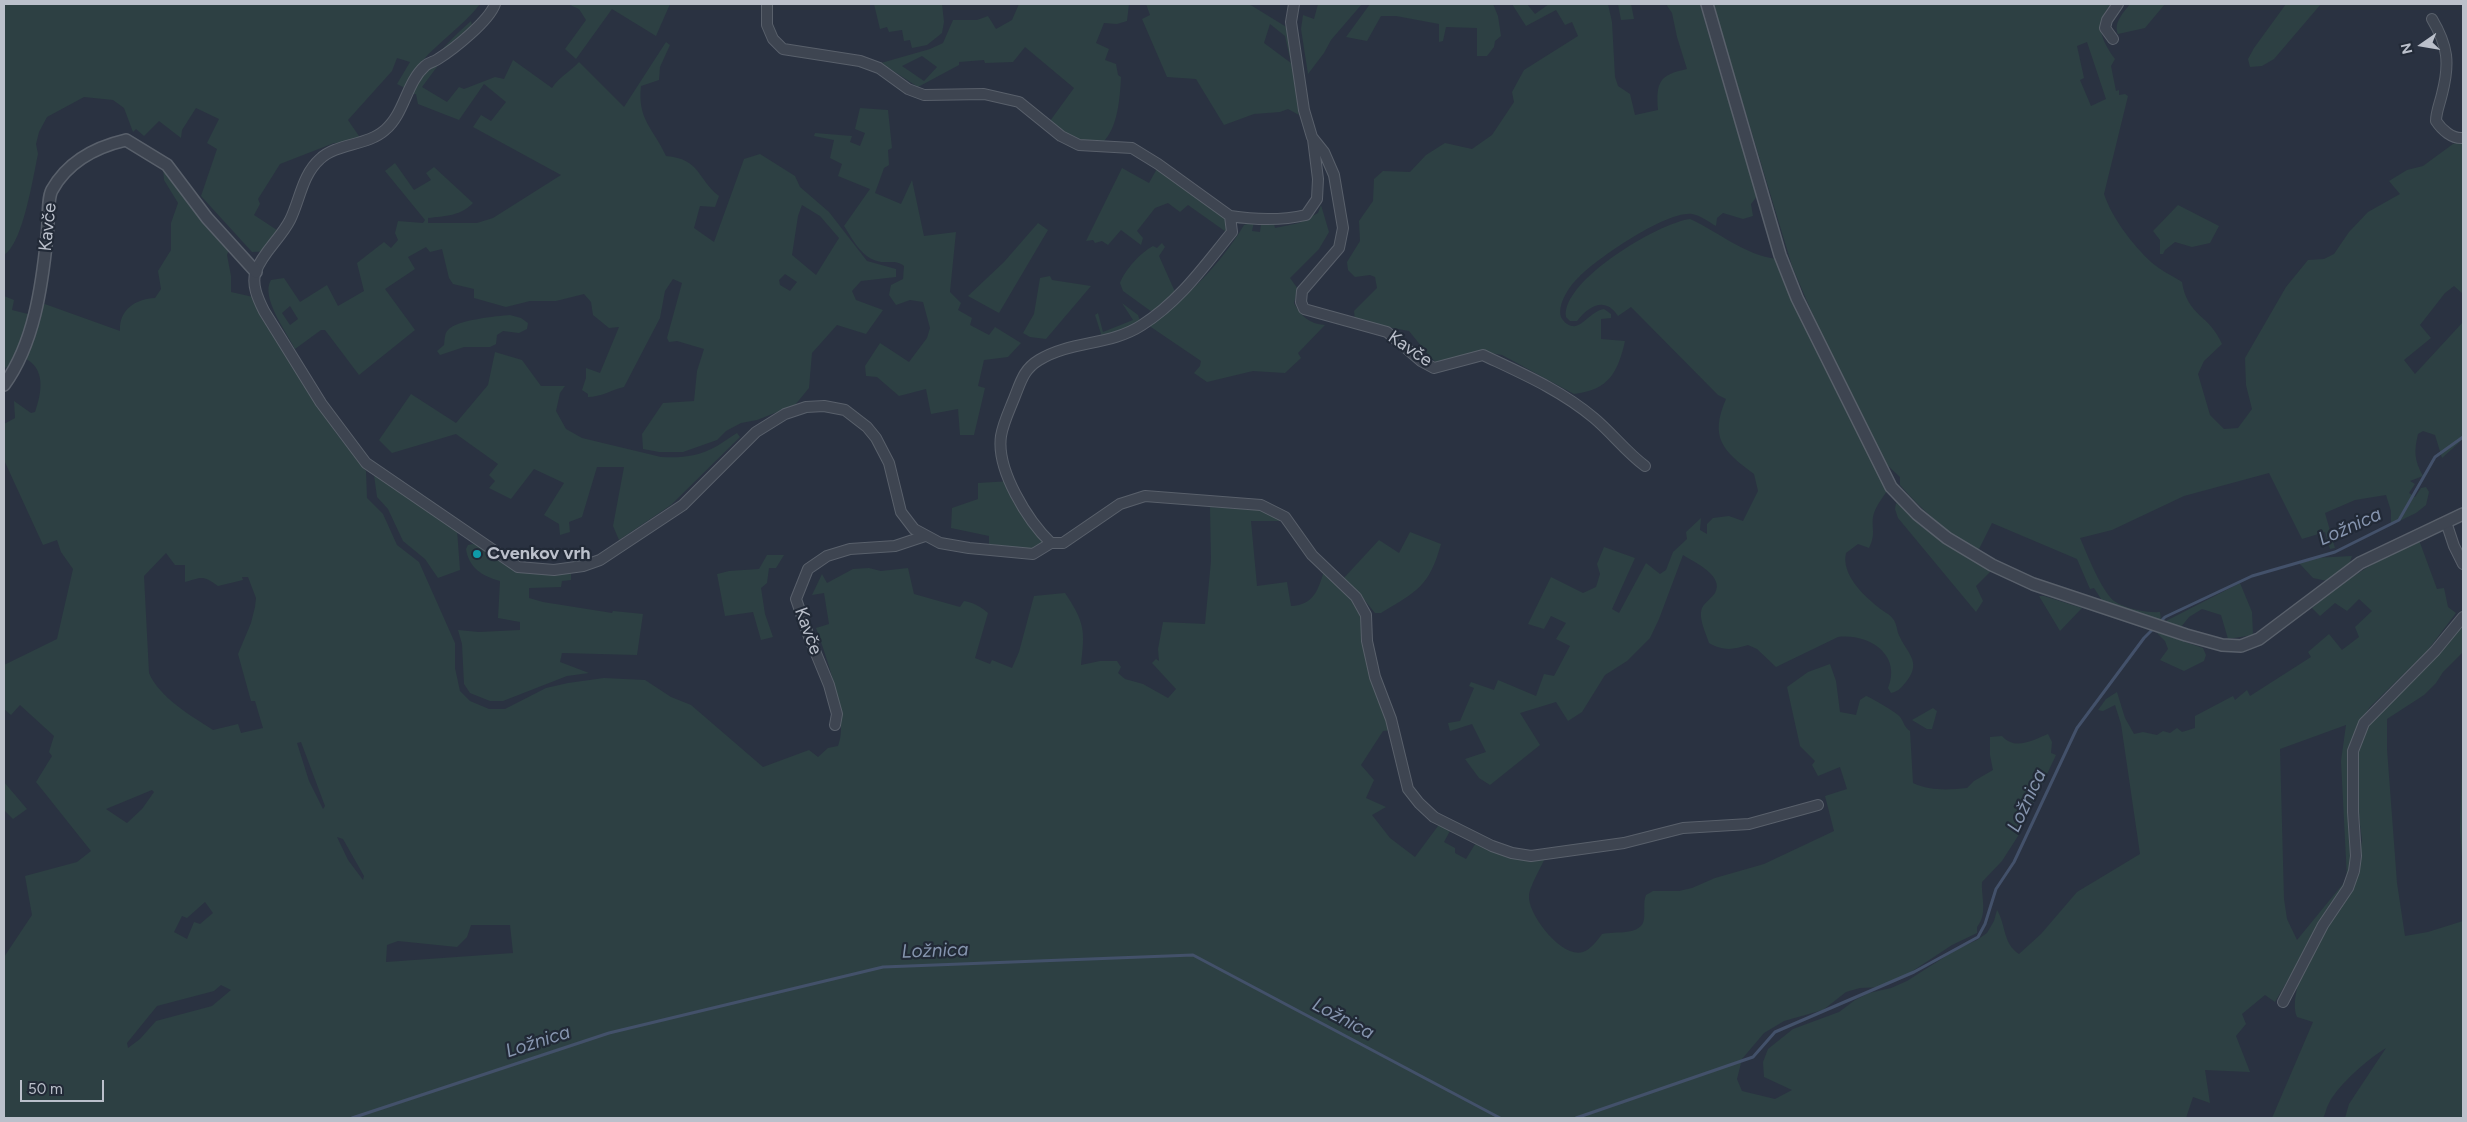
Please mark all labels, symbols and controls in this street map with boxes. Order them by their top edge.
north arrow [2397,20,2447,70]
text: N [2397,41,2416,56]
street label: Kavče [35,202,61,252]
street label: Kavče [1384,326,1436,372]
water label: Ložnica [2315,503,2385,551]
place label: Cvenkov vrh [487,543,591,565]
marker: Cvenkov vrh [471,548,483,560]
street label: Kavče [790,604,826,658]
water label: Ložnica [2003,766,2051,836]
water label: Ložnica [901,938,969,964]
water label: Ložnica [1308,993,1378,1045]
water label: Ložnica [503,1021,573,1063]
scale bar [22,1070,106,1102]
text: 50 m [28,1080,63,1098]

